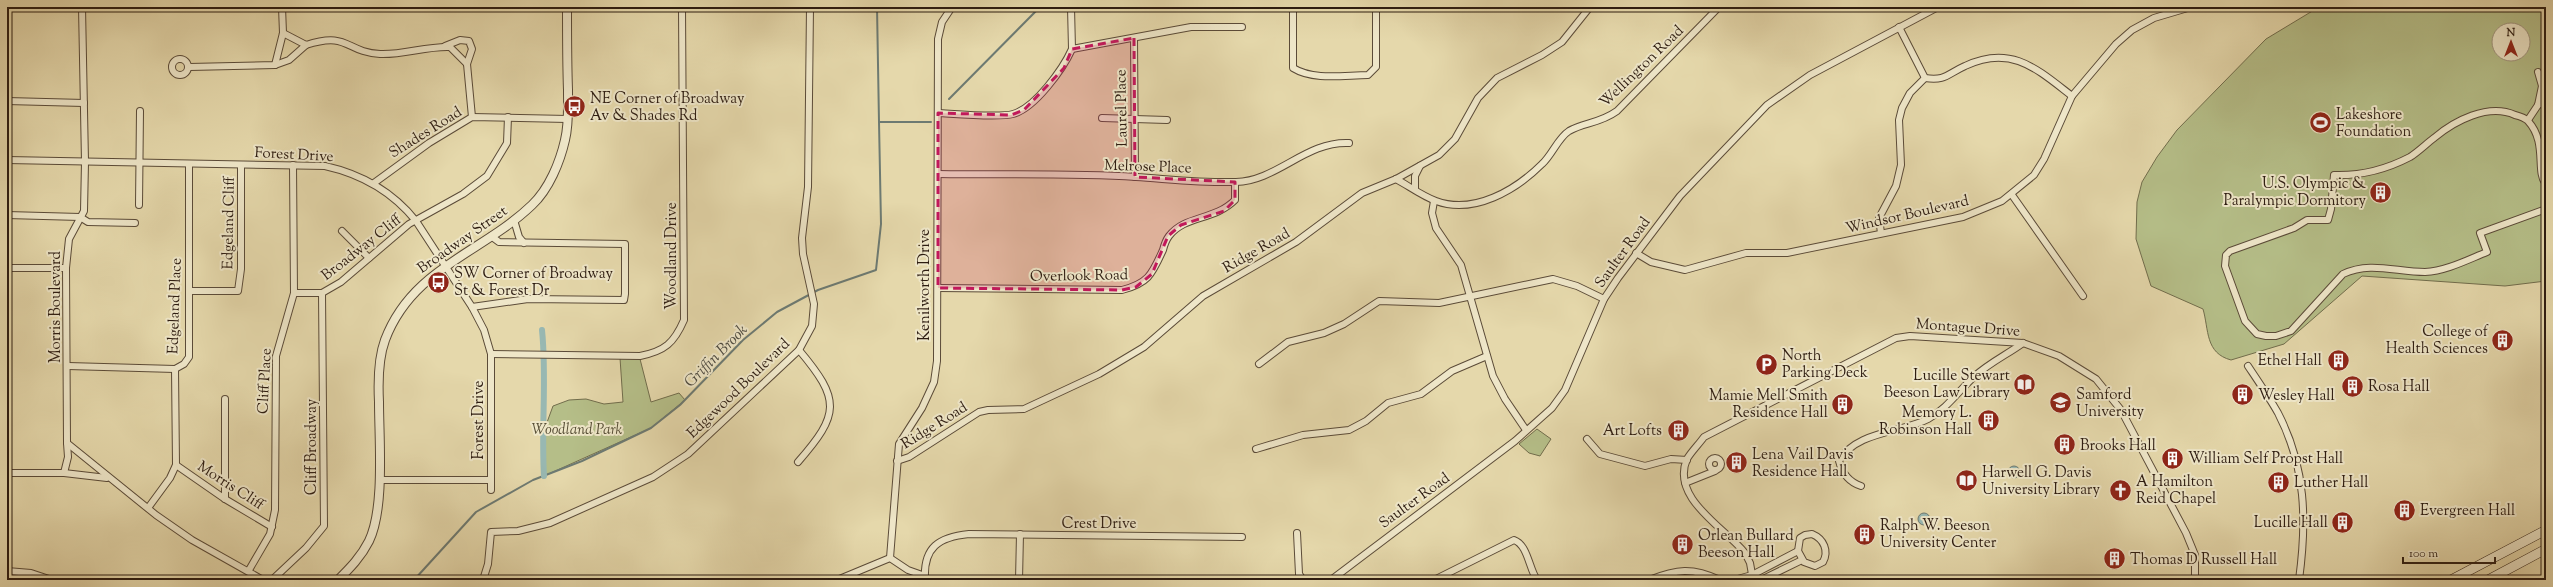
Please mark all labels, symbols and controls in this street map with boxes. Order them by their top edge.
street label: Wellington Road [1595,21,1689,113]
north arrow [2491,22,2531,62]
text: N [2506,25,2516,41]
street label: Laurel Place [1111,69,1134,147]
place label: NE Corner of Broadway Av & Shades Rd [590,89,745,127]
bus stop icon: NE Corner of Broadway Av & Shades Rd [561,94,587,120]
street label: Shades Road [385,102,467,164]
place label: Lakeshore Foundation [2336,105,2411,143]
sports icon: Lakeshore Foundation [2307,110,2333,136]
street label: Forest Drive [254,143,334,168]
street label: Melrose Place [1104,155,1192,180]
place label: U.S. Olympic & Paralympic Dormitory [2224,174,2367,212]
street label: Edgeland Cliff [218,176,241,270]
building icon: U.S. Olympic & Paralympic Dormitory [2368,179,2394,205]
street label: Windsor Boulevard [1844,191,1972,240]
street label: Broadway Street [414,201,512,279]
street label: Woodland Drive [662,202,683,310]
street label: Broadway Cliff [317,210,407,286]
street label: Saulter Road [1590,213,1656,293]
street label: Ridge Road [1219,223,1295,279]
street label: Kenilworth Drive [915,229,936,341]
street label: Morris Boulevard [46,250,67,363]
street label: Edgeland Place [163,258,188,354]
place label: SW Corner of Broadway St & Forest Dr [454,264,613,302]
street label: Overlook Road [1030,265,1129,288]
bus stop icon: SW Corner of Broadway St & Forest Dr [426,269,452,295]
street label: Montague Drive [1915,314,2021,343]
water label: Griffin Brook [680,320,754,394]
place label: College of Health Sciences [2386,322,2489,360]
building icon: College of Health Sciences [2490,327,2516,353]
street label: Edgewood Boulevard [683,334,796,444]
place label: North Parking Deck [1782,346,1868,384]
building icon: Ethel Hall [2325,347,2351,373]
street label: Cliff Place [253,348,278,415]
parking icon: North Parking Deck [1754,351,1780,377]
place label: Ethel Hall [2258,351,2322,372]
place label: Lucille Stewart Beeson Law Library [1883,366,2011,404]
library icon: Lucille Stewart Beeson Law Library [2012,371,2038,397]
building icon: Rosa Hall [2339,373,2365,399]
place label: Rosa Hall [2368,377,2430,398]
street label: Forest Drive [469,380,490,460]
building icon: Wesley Hall [2230,382,2256,408]
place label: Samford University [2076,385,2145,423]
place label: Mamie Mell Smith Residence Hall [1709,386,1828,424]
place label: Wesley Hall [2258,386,2335,407]
school or university icon: Samford University [2047,390,2073,416]
building icon: Mamie Mell Smith Residence Hall [1830,391,1856,417]
street label: Ridge Road [898,397,972,455]
street label: Cliff Broadway [302,398,323,495]
place label: Memory L. Robinson Hall [1879,403,1972,441]
building icon: Memory L. Robinson Hall [1975,408,2001,434]
building icon: Art Lofts [1665,417,1691,443]
park label: Woodland Park [532,420,623,441]
place label: Art Lofts [1603,421,1662,442]
building icon: Brooks Hall [2052,432,2078,458]
place label: Brooks Hall [2080,436,2156,457]
place label: Lena Vail Davis Residence Hall [1752,445,1853,483]
building icon: William Self Propst Hall [2160,445,2186,471]
place label: William Self Propst Hall [2188,449,2343,470]
building icon: Lena Vail Davis Residence Hall [1724,450,1750,476]
street label: Morris Cliff [193,457,269,516]
place label: Harwell G. Davis University Library [1982,463,2100,501]
street label: Saulter Road [1375,468,1455,534]
library icon: Harwell G. Davis University Library [1953,468,1979,494]
building icon: Luther Hall [2266,469,2292,495]
place label: A Hamilton Reid Chapel [2136,472,2216,510]
place label: Luther Hall [2294,473,2368,494]
church icon: A Hamilton Reid Chapel [2107,477,2133,503]
building icon: Evergreen Hall [2391,497,2417,523]
place label: Evergreen Hall [2420,501,2515,522]
building icon: Lucille Hall [2330,509,2356,535]
place label: Lucille Hall [2254,513,2328,534]
street label: Crest Drive [1062,514,1136,535]
place label: Ralph W. Beeson University Center [1880,516,1997,554]
building icon: Ralph W. Beeson University Center [1852,521,1878,547]
place label: Orlean Bullard Beeson Hall [1698,526,1794,564]
building icon: Orlean Bullard Beeson Hall [1670,531,1696,557]
scale bar [2403,539,2495,565]
text: 100 m [2409,545,2438,563]
building icon: Thomas D Russell Hall [2102,546,2128,572]
place label: Thomas D Russell Hall [2130,550,2277,571]

